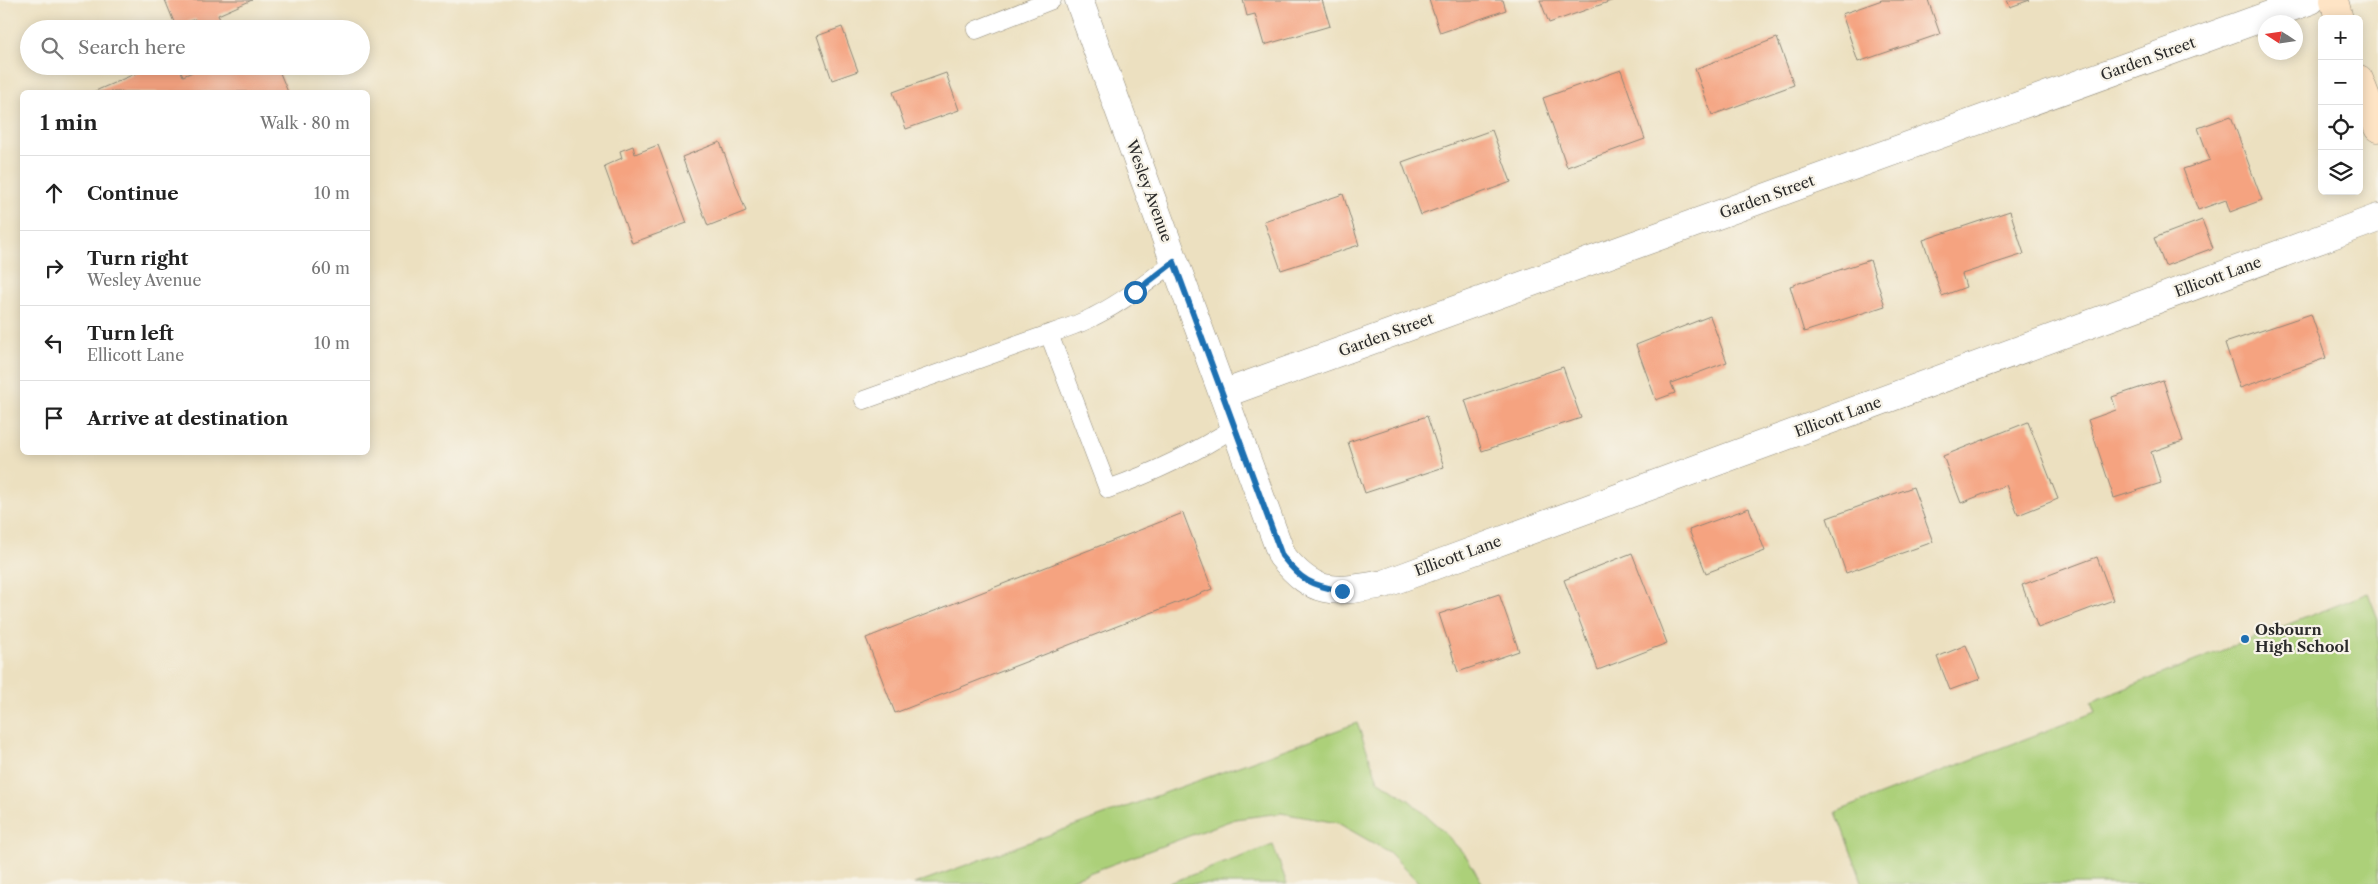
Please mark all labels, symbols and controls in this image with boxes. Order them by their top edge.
north arrow [2258,15,2303,60]
map controls [2318,15,2363,195]
button: + [2318,15,2363,60]
search box [20,20,370,75]
street label: Garden Street [2098,32,2199,84]
icon: search [38,34,66,62]
text: Search here [78,36,186,59]
button: − [2318,60,2363,105]
button: locate [2318,105,2363,150]
text: 1 min [40,110,98,135]
text: Walk · 80 m [260,113,350,133]
street label: Wesley Avenue [1122,136,1177,244]
button: layers [2318,150,2363,195]
street label: Garden Street [1717,170,1818,222]
icon: ahead [40,179,68,207]
text: Continue [87,182,179,205]
text: 10 m [314,183,350,203]
text: Turn right [87,247,188,270]
street label: Ellicott Lane [2172,252,2264,301]
icon: right [40,254,68,282]
text: 60 m [311,258,350,278]
text: Wesley Avenue [87,270,201,290]
route start [1124,281,1147,304]
street label: Garden Street [1336,308,1437,360]
text: Turn left [87,322,174,345]
icon: left [40,329,68,357]
text: 10 m [314,333,350,353]
text: Ellicott Lane [87,345,184,365]
street label: Ellicott Lane [1792,392,1884,441]
icon: arrive [40,404,68,432]
text: Arrive at destination [87,407,288,430]
street label: Ellicott Lane [1412,531,1504,580]
route end [1331,580,1354,603]
place label: Osbourn High School [2255,620,2349,656]
marker: Osbourn High School [2239,633,2251,645]

